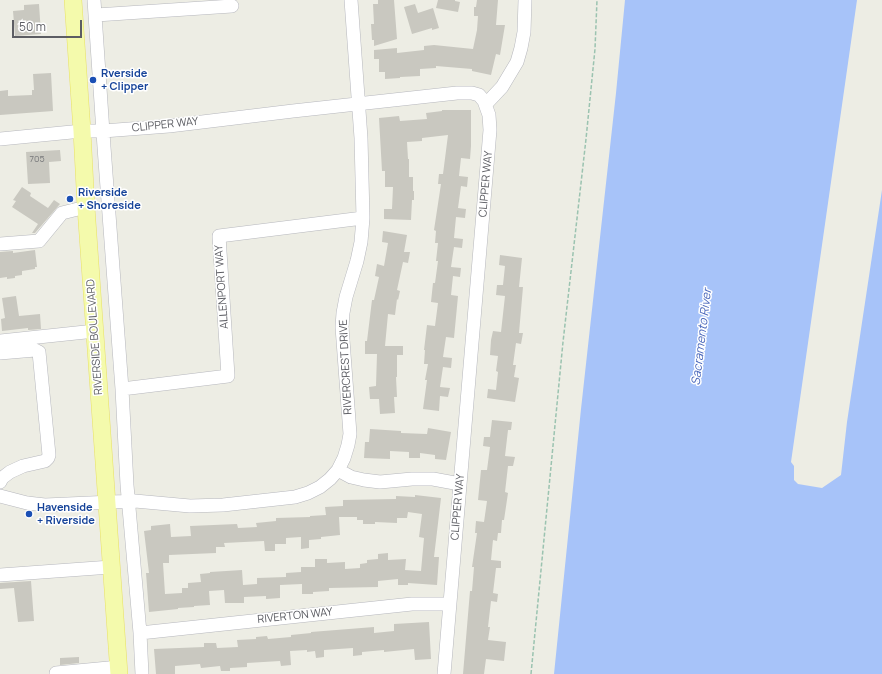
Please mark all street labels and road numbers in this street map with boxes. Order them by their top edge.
street label: CLIPPER WAY [131,115,199,135]
street label: CLIPPER WAY [477,150,495,218]
street label: ALLENPORT WAY [212,245,232,329]
street label: RIVERSIDE BOULEVARD [84,279,106,395]
street label: RIVERCREST DRIVE [337,319,355,415]
street label: CLIPPER WAY [449,473,467,541]
street label: RIVERTON WAY [257,605,333,627]

